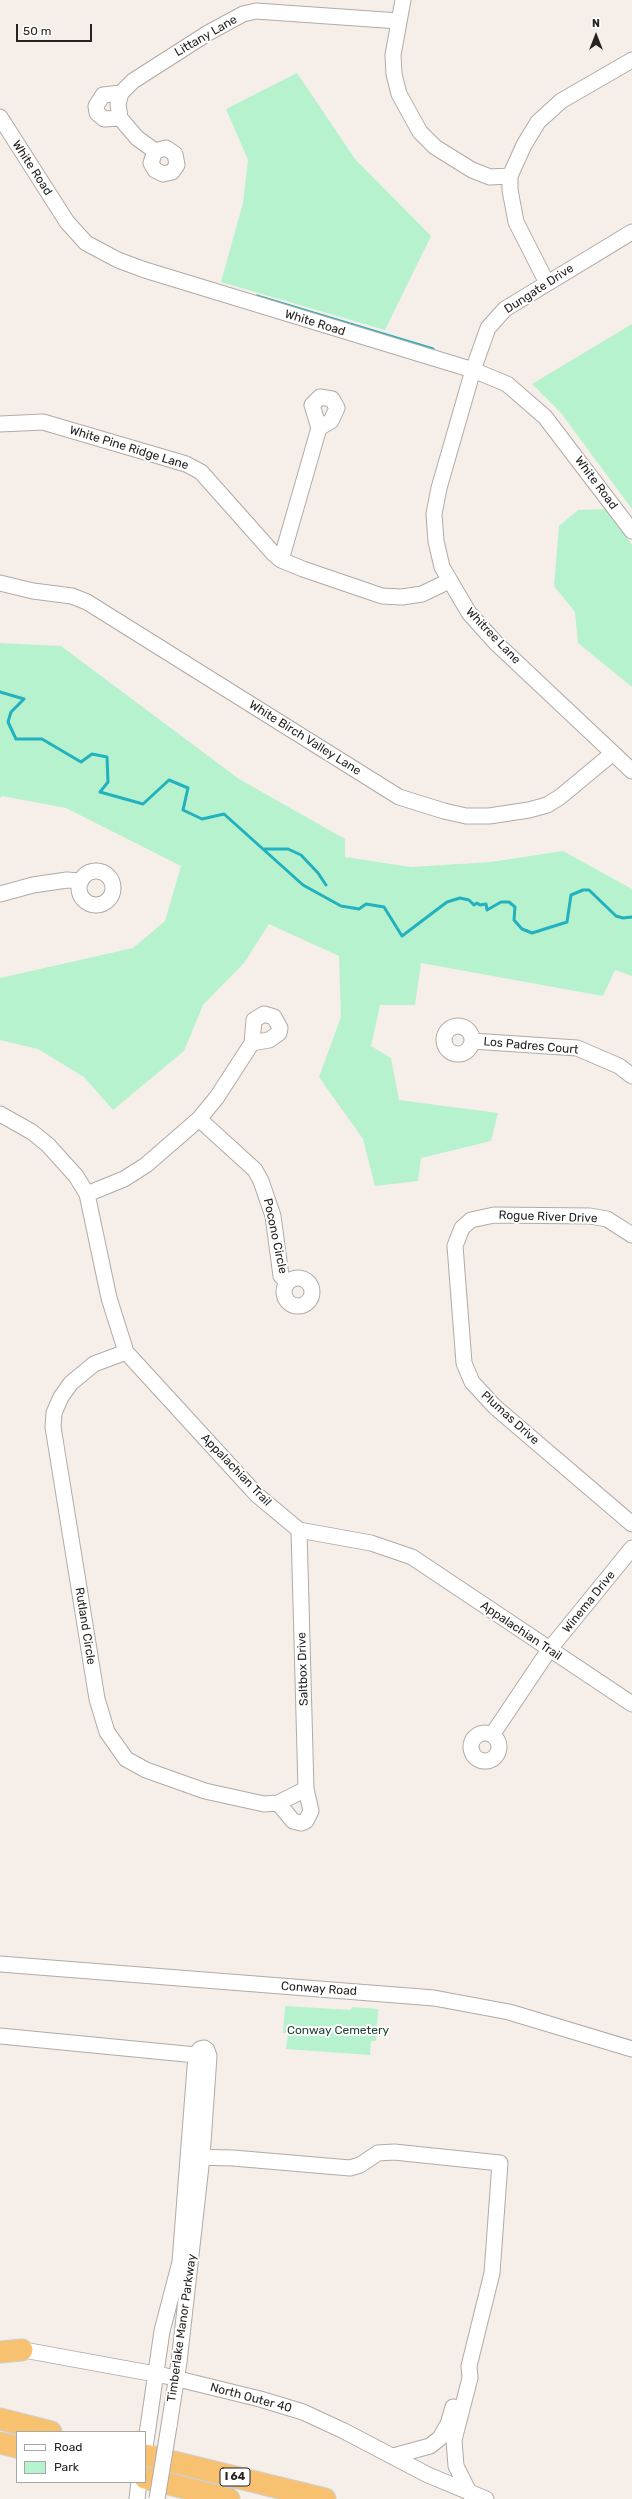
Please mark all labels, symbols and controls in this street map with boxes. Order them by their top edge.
street label: Littany Lane [172,12,240,60]
scale bar [18,16,94,42]
north arrow [576,16,616,56]
text: N [592,17,600,30]
text: 50 m [23,24,51,38]
street label: White Road [9,138,55,198]
street label: Dungate Drive [502,261,576,317]
street label: White Road [283,307,347,339]
street label: White Pine Ridge Lane [68,423,190,473]
street label: White Road [571,454,621,512]
street label: Whitree Lane [463,605,523,667]
street label: White Birch Valley Lane [246,698,364,778]
street label: Los Padres Court [483,1035,579,1057]
street label: Pocono Circle [260,1197,290,1275]
street label: Rogue River Drive [498,1208,598,1226]
street label: Plumas Drive [478,1388,542,1448]
street label: Appalachian Trail [198,1431,274,1509]
street label: Winema Drive [560,1568,618,1636]
street label: Rutland Circle [72,1586,98,1666]
street label: Appalachian Trail [478,1598,564,1664]
street label: Saltbox Drive [295,1632,311,1706]
street label: Conway Road [281,1979,357,1999]
park label: Conway Cemetery [287,2024,389,2038]
street label: Timberlake Manor Parkway [164,2253,200,2403]
street label: North Outer 40 [209,2380,293,2416]
legend [16,2431,146,2483]
text: Road [54,2440,82,2454]
text: Park [54,2460,79,2474]
road number: I 64 [220,2468,250,2486]

